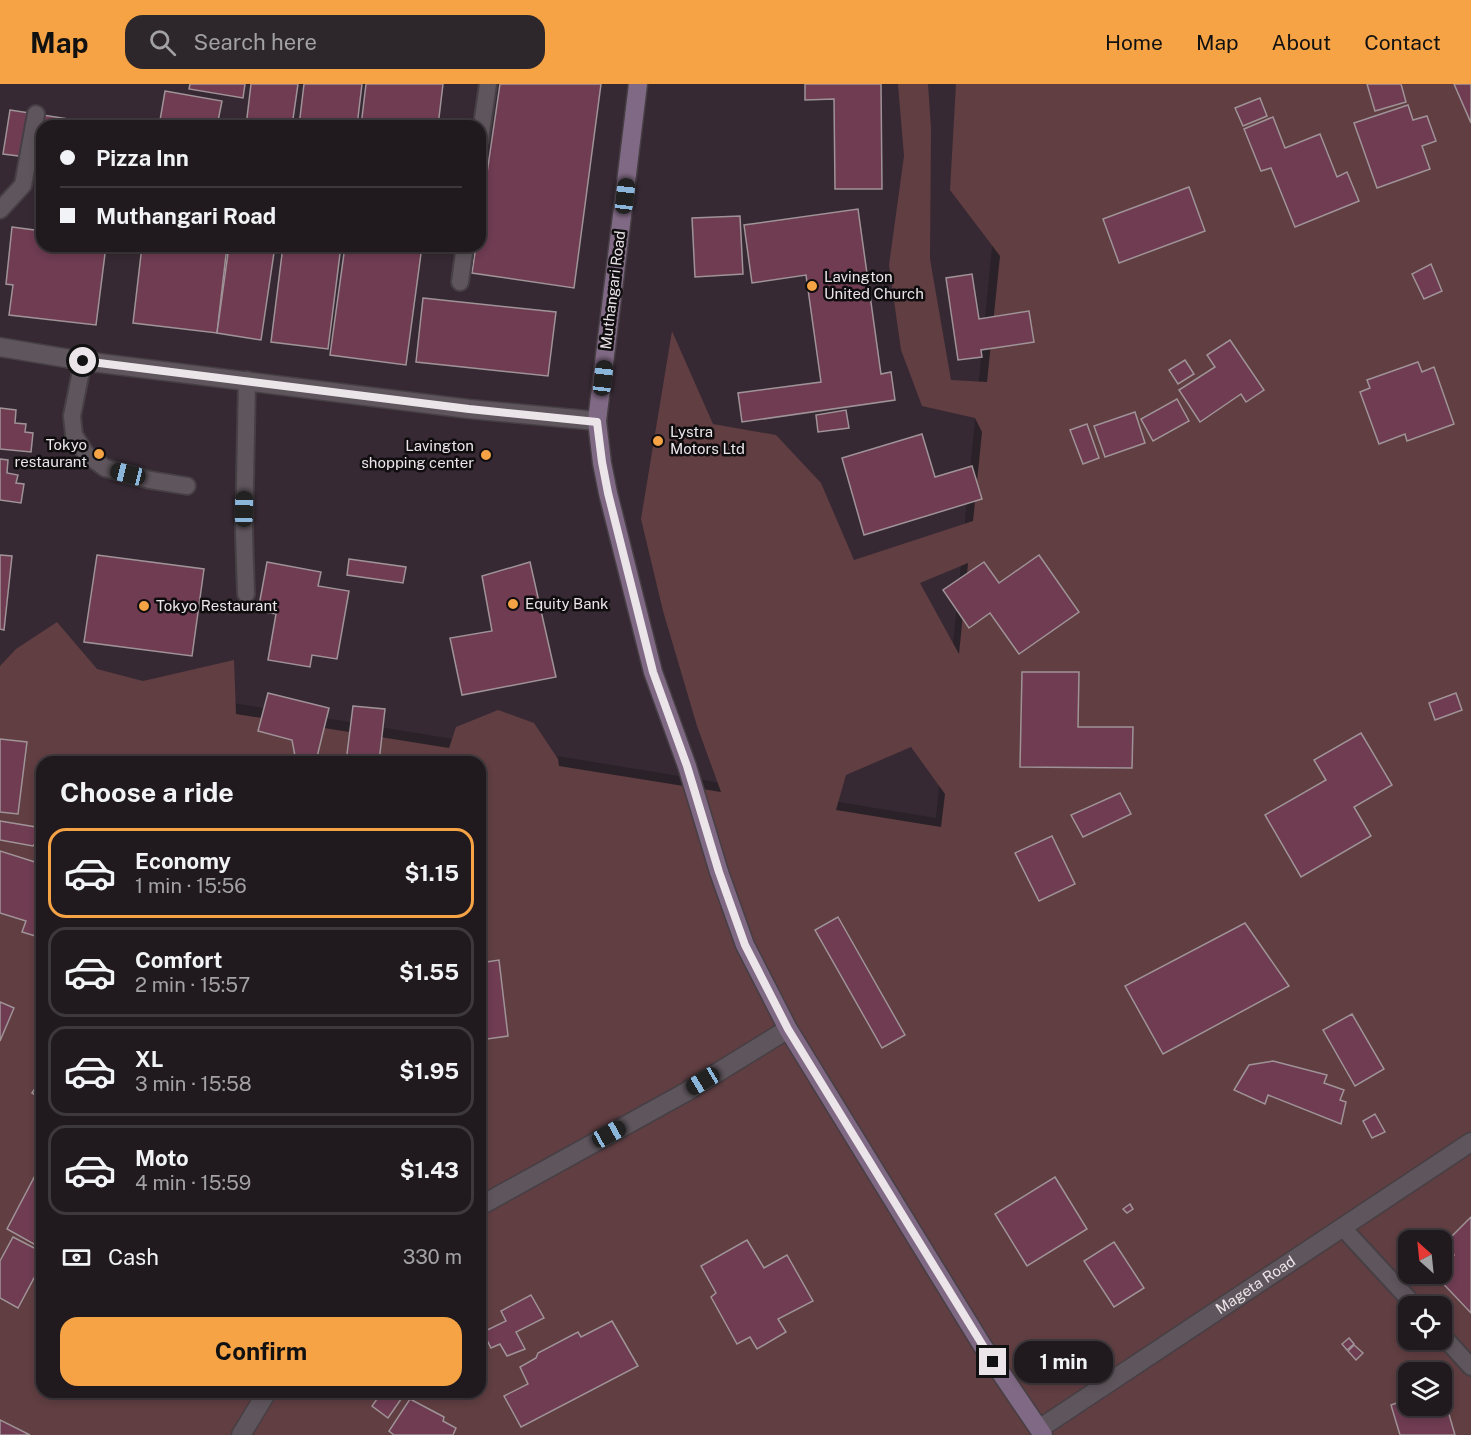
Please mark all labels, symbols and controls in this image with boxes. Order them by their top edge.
search box [125,15,545,69]
text: Map [30,26,89,59]
icon: search [146,26,179,59]
text: Search here [194,29,317,55]
text: Home [1105,30,1163,55]
text: Map [1196,30,1239,55]
text: About [1272,30,1331,55]
text: Contact [1364,30,1441,55]
text: Pizza Inn [96,145,189,171]
car [614,177,636,215]
text: Muthangari Road [96,203,276,229]
street label: Muthangari Road [597,230,628,350]
place label: Lavington United Church [824,268,924,302]
marker: Lavington United Church [805,279,819,293]
route start [69,347,96,374]
car [592,359,614,397]
place label: Lystra Motors Ltd [670,423,745,457]
marker: Lystra Motors Ltd [651,434,665,448]
place label: Tokyo restaurant [14,436,87,470]
place label: Lavington shopping center [361,437,474,471]
marker: Tokyo restaurant [92,447,106,461]
marker: Lavington shopping center [479,448,493,462]
car [108,461,148,487]
car [235,491,253,527]
place label: Equity Bank [525,595,609,612]
place label: Tokyo Restaurant [156,597,278,614]
marker: Equity Bank [506,597,520,611]
marker: Tokyo Restaurant [137,599,151,613]
text: Choose a ride [60,776,234,808]
icon: car [63,846,117,900]
text: Economy [135,848,231,874]
text: $1.15 [404,860,459,886]
text: 1 min · 15:56 [135,874,247,898]
icon: car [63,945,117,999]
text: Comfort [135,947,222,973]
text: $1.55 [399,959,459,985]
text: 2 min · 15:57 [135,973,250,997]
icon: car [63,1044,117,1098]
text: XL [135,1046,163,1072]
text: $1.95 [399,1058,459,1084]
car [683,1064,723,1098]
text: 3 min · 15:58 [135,1072,252,1096]
car [589,1117,629,1151]
icon: car [63,1143,117,1197]
text: Moto [135,1145,189,1171]
text: $1.43 [400,1157,459,1183]
text: 4 min · 15:59 [135,1171,251,1195]
north arrow [1398,1230,1452,1284]
map controls [1398,1230,1452,1416]
icon: cash [60,1241,93,1274]
text: Cash [108,1244,159,1270]
text: 330 m [403,1245,462,1269]
street label: Mageta Road [1212,1252,1298,1317]
button: locate [1398,1296,1452,1350]
button: Confirm [60,1317,462,1386]
callout: 1 min [1014,1341,1113,1383]
route end [979,1348,1006,1375]
text: 1 min [1039,1350,1088,1374]
button: layers [1398,1362,1452,1416]

